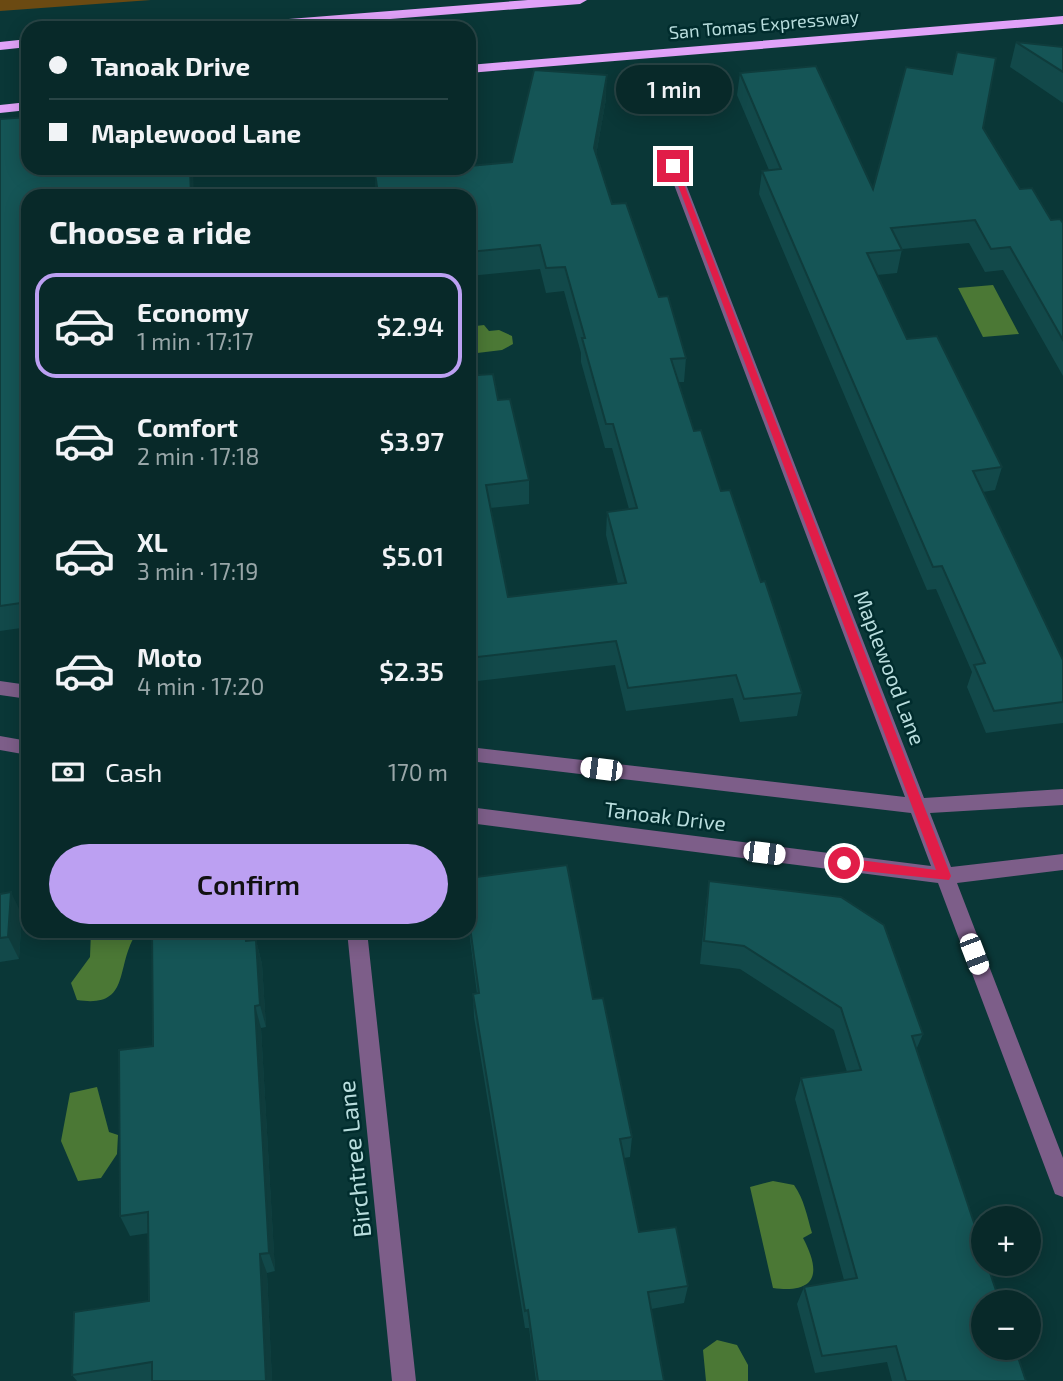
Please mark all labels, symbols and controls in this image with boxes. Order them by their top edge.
street label: San Tomas Expressway [668,5,860,43]
text: Tanoak Drive [91,50,250,81]
callout: 1 min [615,64,731,114]
text: 1 min [647,75,701,103]
text: Maplewood Lane [91,117,301,148]
route end [657,150,689,182]
text: Choose a ride [49,212,252,250]
icon: car [53,294,116,357]
text: Economy [137,296,249,327]
text: $2.94 [377,310,444,341]
text: 1 min · 17:17 [137,327,253,355]
icon: car [53,409,116,472]
text: Comfort [137,411,238,442]
text: $3.97 [380,425,444,456]
text: 2 min · 17:18 [137,442,259,470]
icon: car [53,524,116,587]
text: XL [137,526,168,557]
text: $5.01 [382,540,444,571]
text: 3 min · 17:19 [137,557,259,585]
street label: Maplewood Lane [849,587,931,748]
icon: car [53,639,116,702]
text: Moto [137,641,202,672]
text: $2.35 [379,655,444,686]
text: 4 min · 17:20 [137,672,264,700]
icon: cash [49,753,87,791]
text: Cash [105,756,162,787]
car [579,756,624,782]
text: 170 m [388,758,448,786]
street label: Tanoak Drive [603,796,727,835]
car [742,840,787,866]
button: Confirm [49,844,448,924]
route start [828,847,860,879]
car [957,931,992,977]
street label: Birchtree Lane [331,1079,376,1239]
map controls [971,1206,1041,1360]
button: + [971,1206,1041,1276]
button: − [971,1290,1041,1360]

